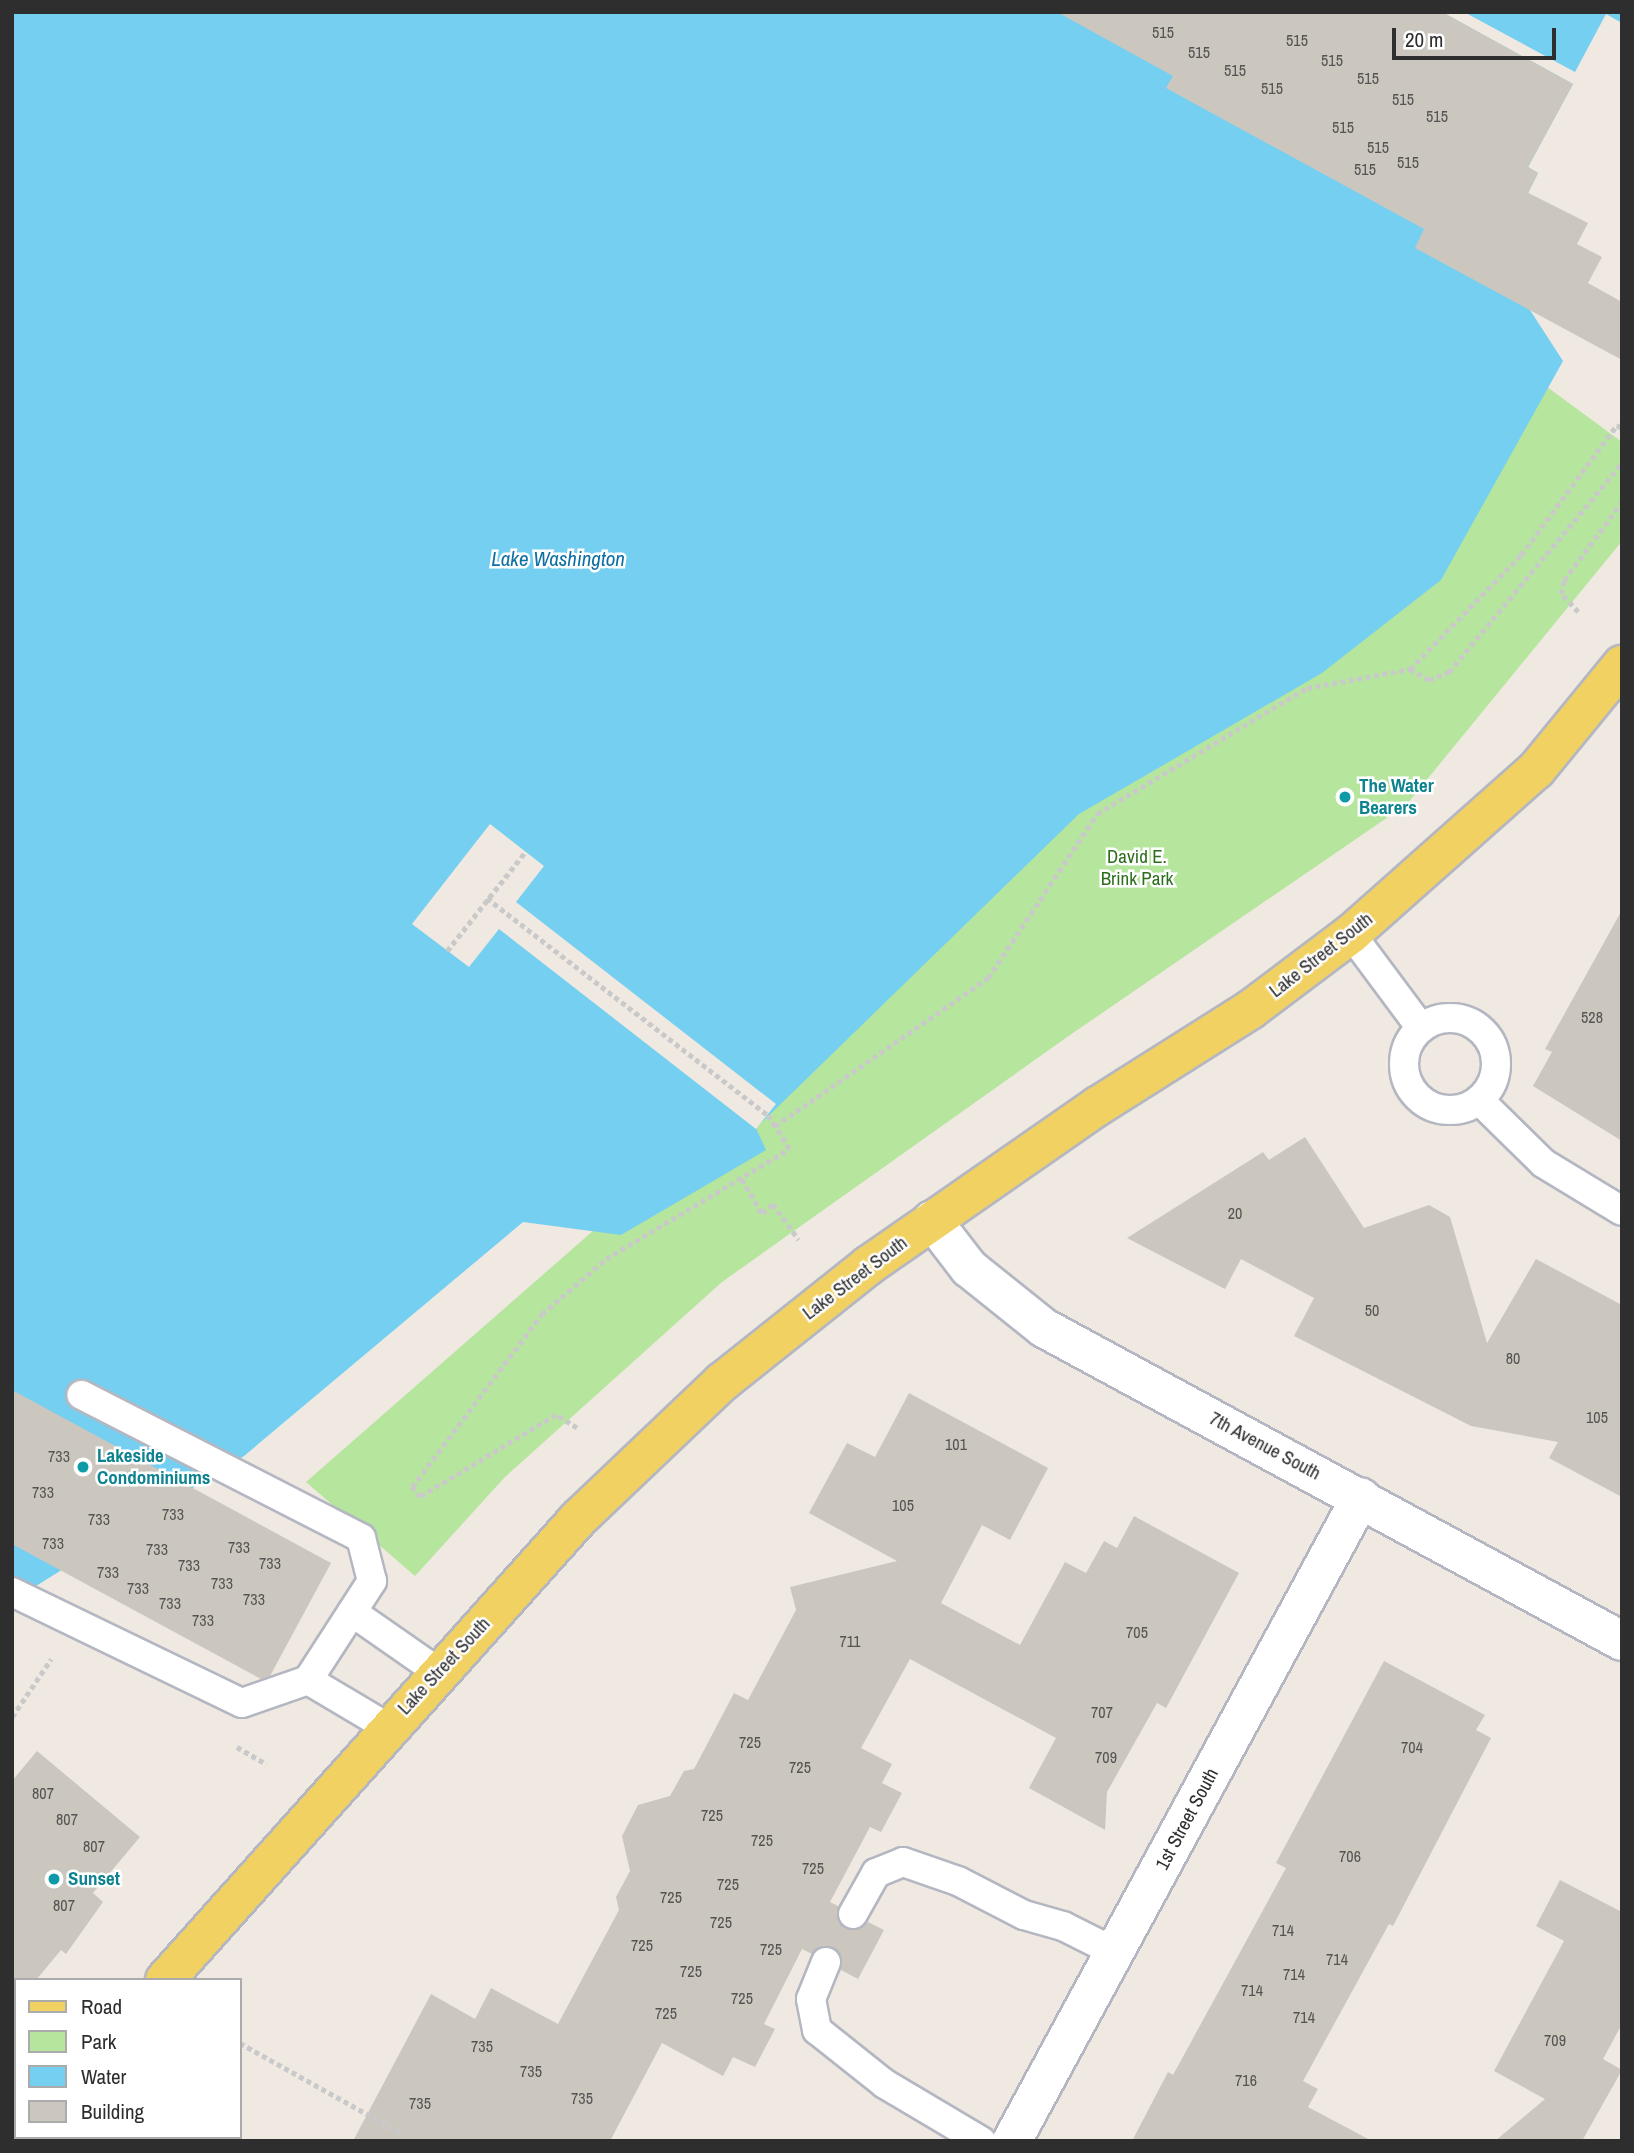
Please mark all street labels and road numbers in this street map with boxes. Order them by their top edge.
street label: Lake Street South [1265,908,1377,1002]
street label: Lake Street South [798,1231,912,1325]
street label: 7th Avenue South [1205,1407,1325,1485]
street label: Lake Street South [393,1613,495,1719]
street label: 1st Street South [1151,1764,1223,1874]

